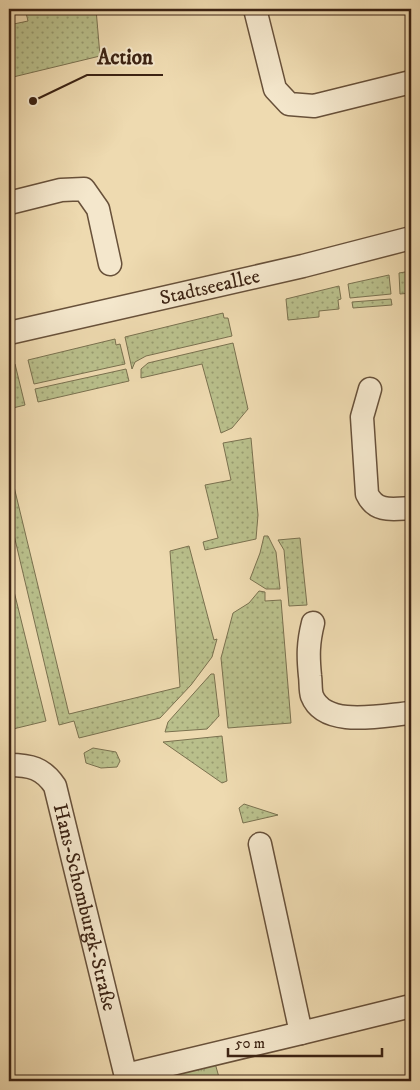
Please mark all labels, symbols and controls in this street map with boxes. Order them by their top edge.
callout: Action [87,39,163,75]
text: Action [96,45,154,71]
street label: Stadtseeallee [157,264,262,311]
street label: Hans-Schomburgk-Straße [47,801,122,1013]
scale bar [228,1025,381,1057]
text: 50 m [235,1034,265,1053]

